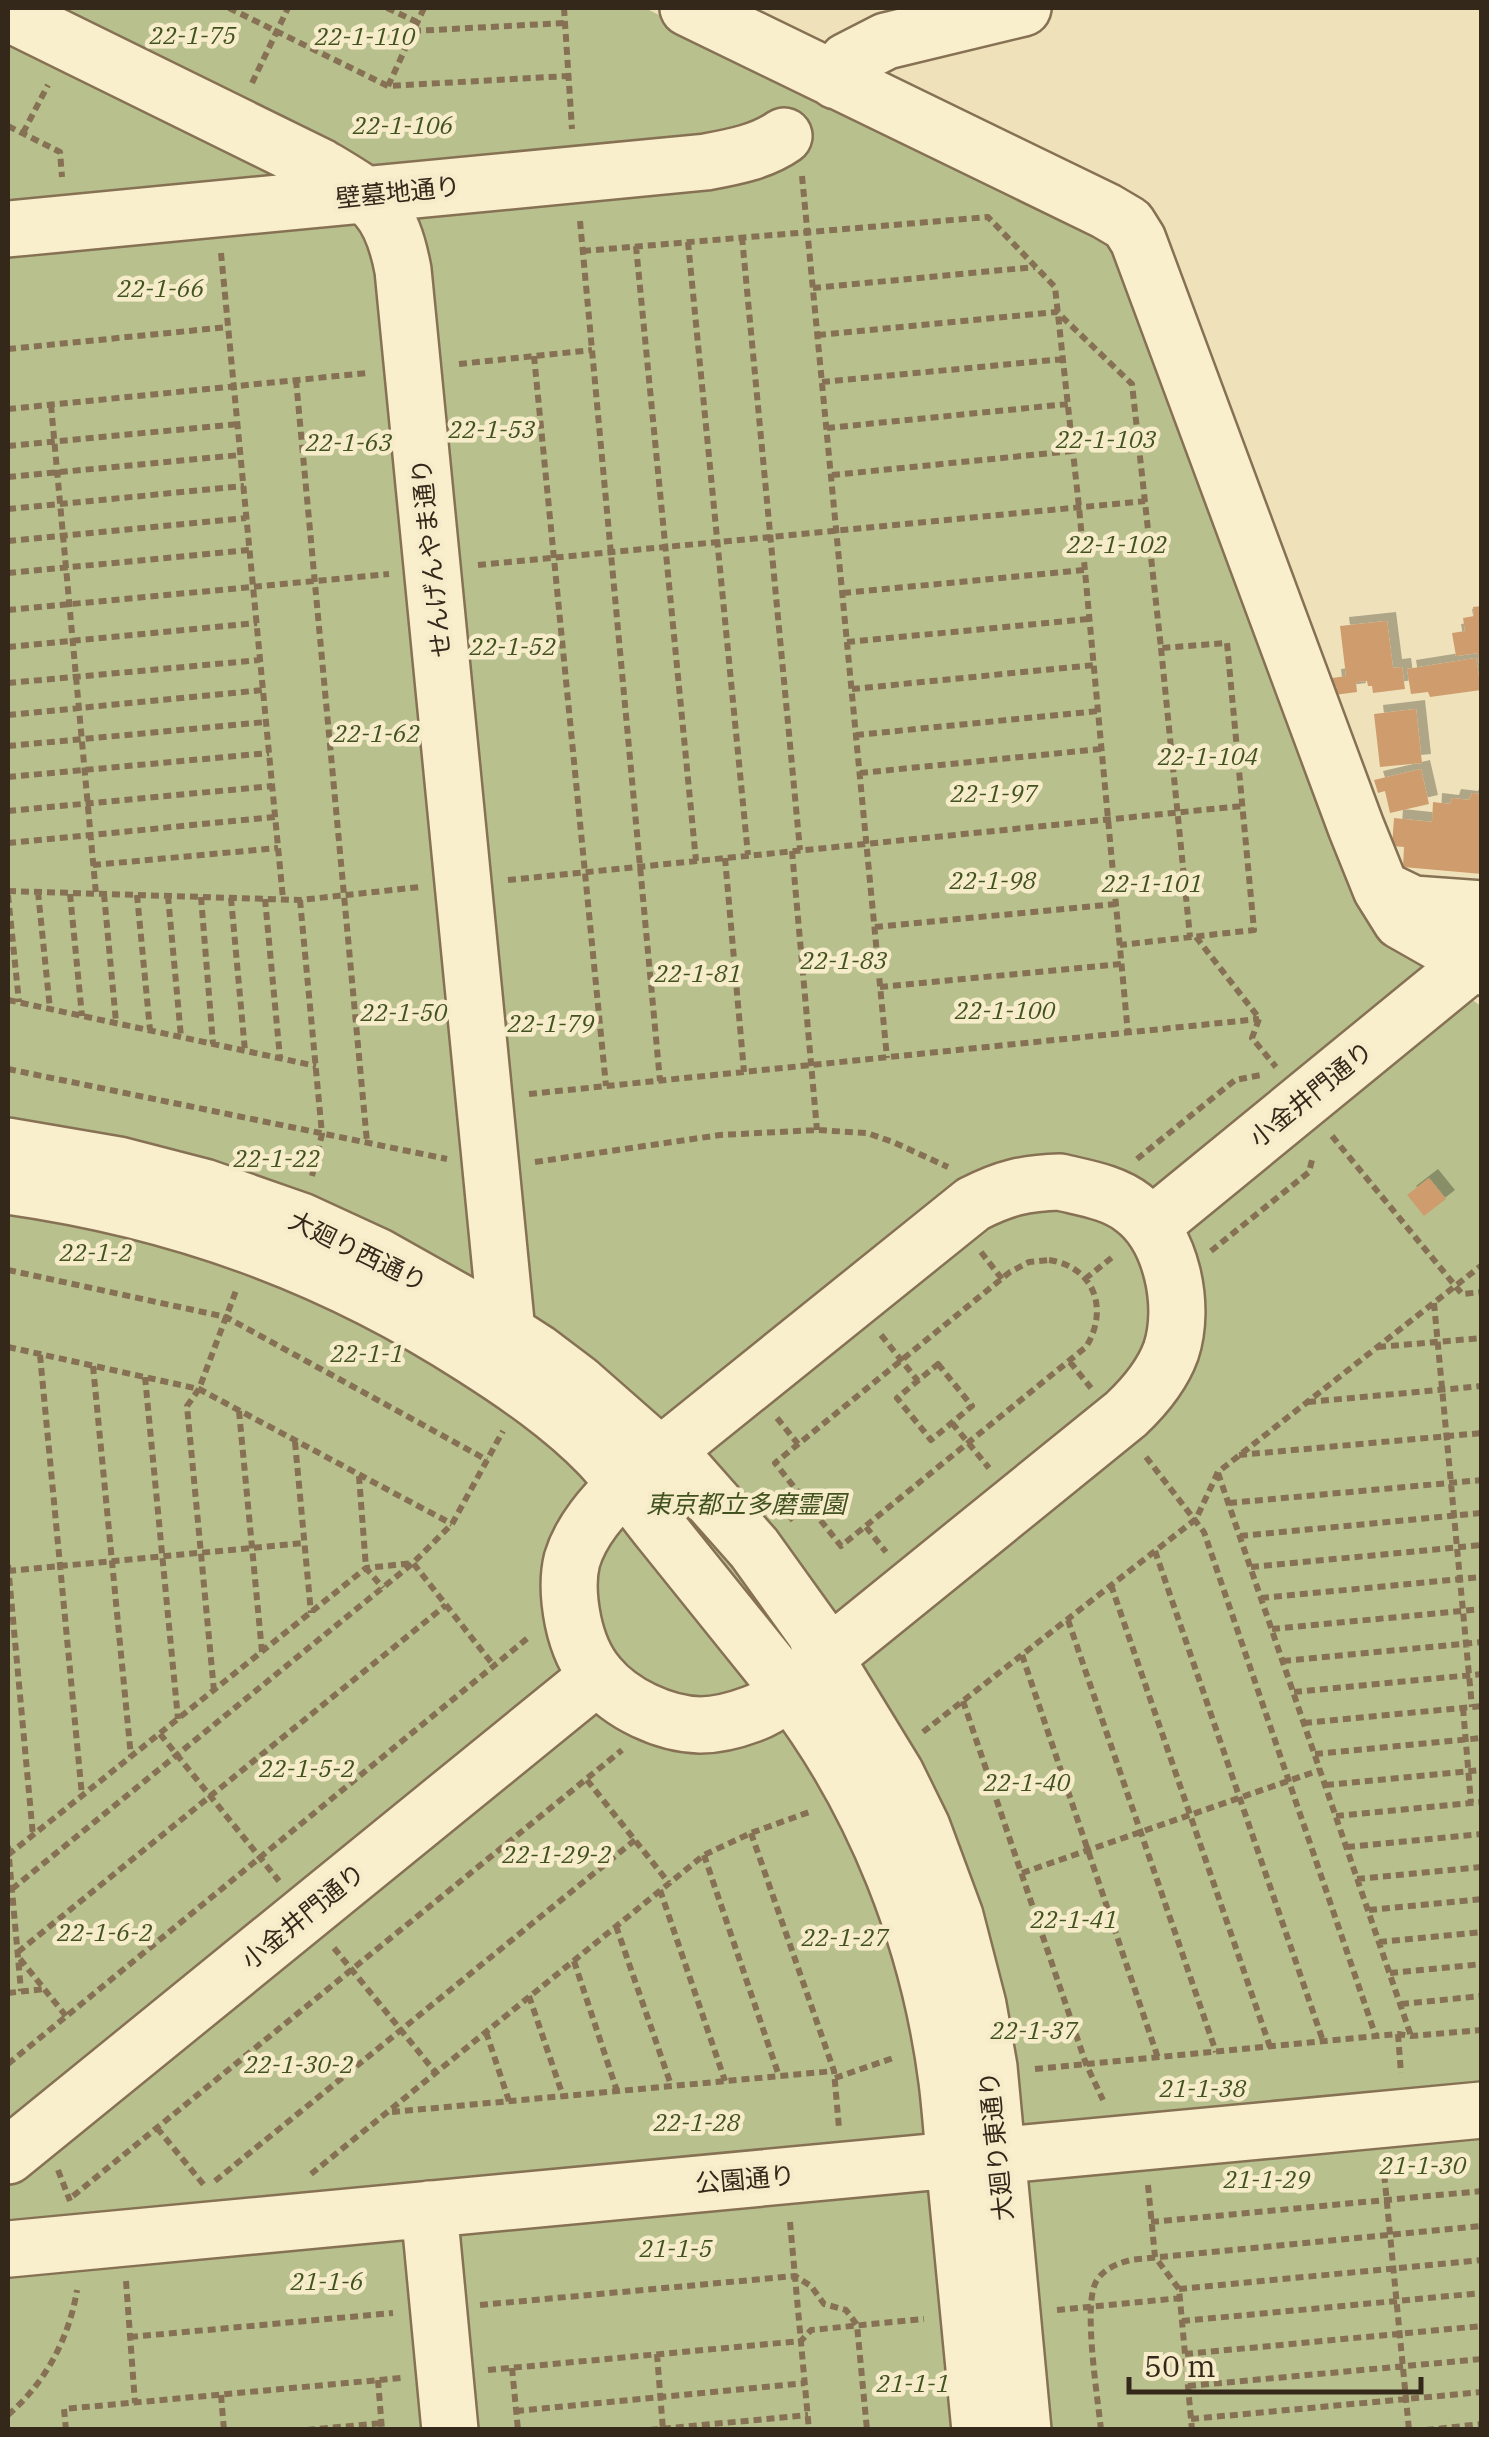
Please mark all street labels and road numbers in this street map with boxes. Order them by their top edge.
street label: 壁墓地通り [334,169,462,214]
street label: せんげんやま通り [404,457,457,659]
street label: 小金井門通り [1242,1034,1379,1154]
street label: 大廻り西通り [284,1203,433,1298]
street label: 小金井門通り [234,1856,371,1976]
street label: 大廻り東通り [971,2070,1020,2222]
street label: 公園通り [694,2158,796,2199]

